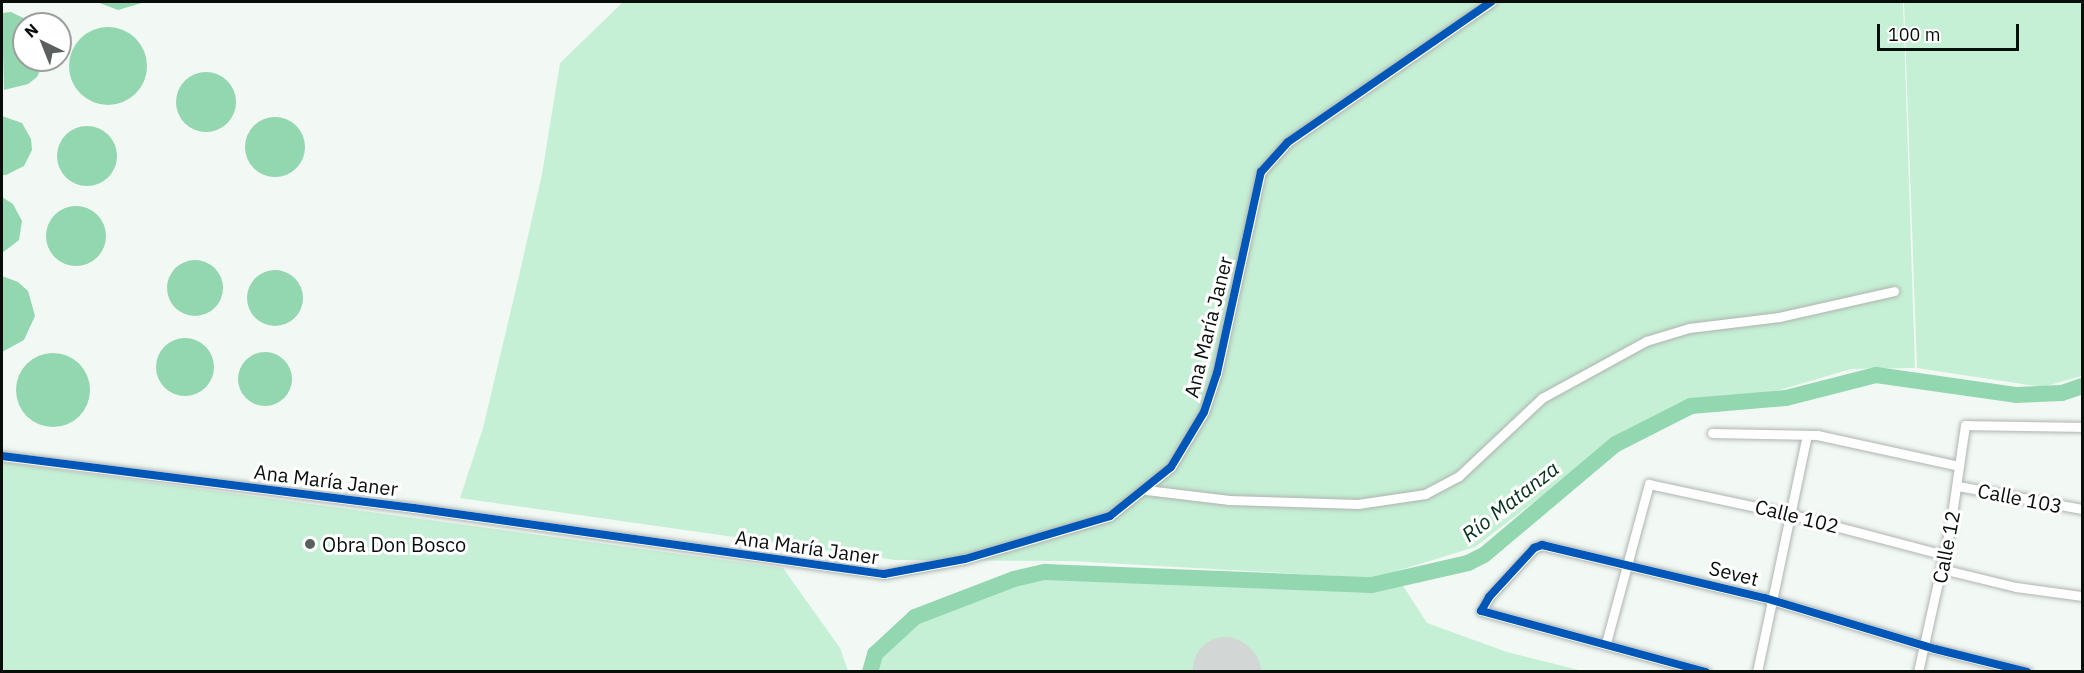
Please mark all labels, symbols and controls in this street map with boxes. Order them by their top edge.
north arrow [12,12,72,72]
scale bar [1880,12,2022,50]
text: N [20,19,42,42]
text: 100 m [1888,23,1940,46]
street label: Ana María Janer [1179,254,1237,400]
water label: Río Matanza [1456,455,1564,547]
street label: Ana María Janer [253,459,399,501]
street label: Calle 103 [1976,478,2064,518]
street label: Calle 102 [1753,494,1841,538]
street label: Calle 12 [1927,509,1965,585]
street label: Ana María Janer [734,525,880,569]
place label: Obra Don Bosco [322,532,466,556]
marker: Obra Don Bosco [303,537,317,551]
street label: Sevet [1707,555,1761,591]

